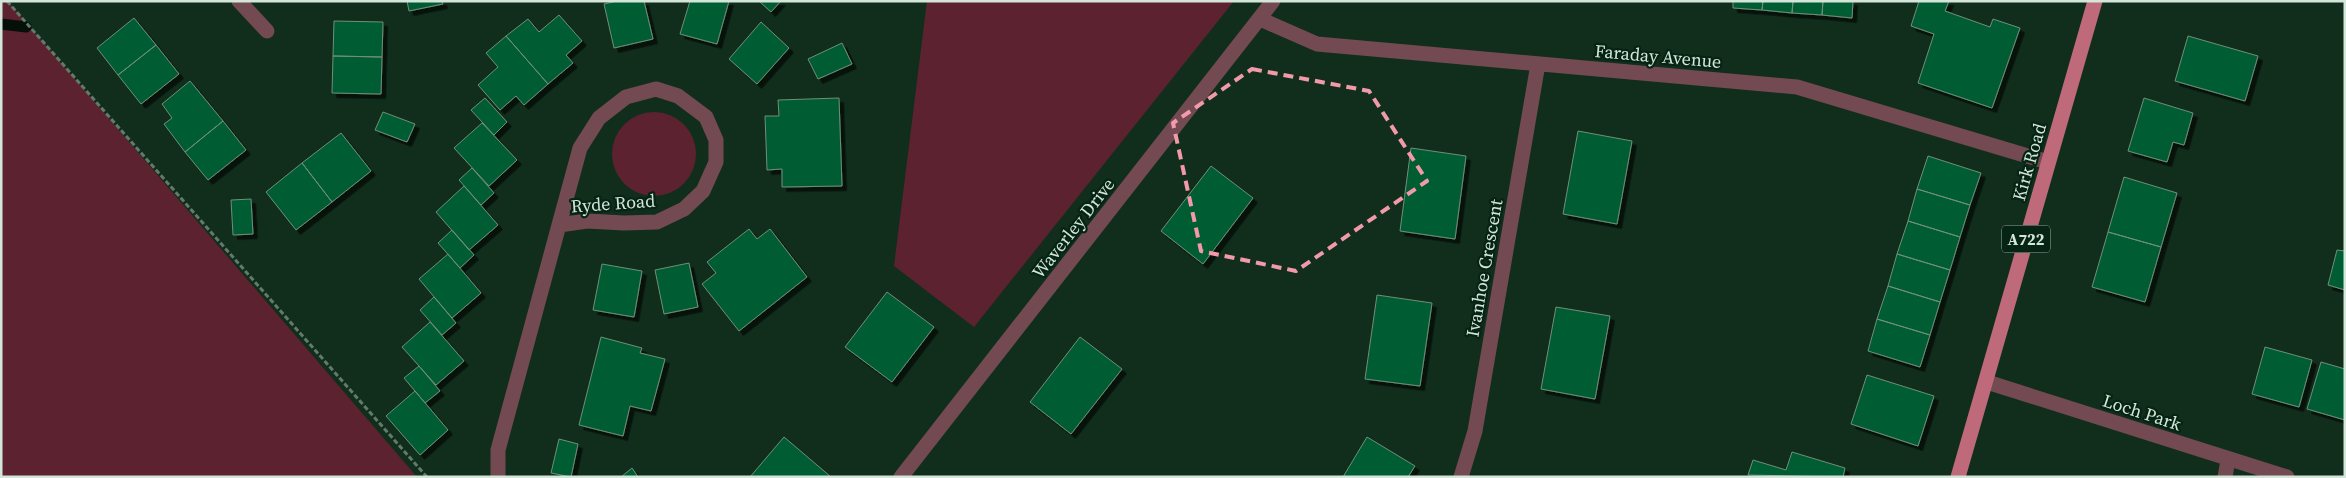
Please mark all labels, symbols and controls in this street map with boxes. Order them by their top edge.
street label: Faraday Avenue [1594,38,1722,74]
street label: Kirk Road [2006,120,2052,204]
street label: Waverley Drive [1026,172,1120,284]
street label: Ryde Road [570,188,656,218]
street label: Ivanhoe Crescent [1460,197,1508,339]
road number: A722 [2002,225,2050,252]
street label: Loch Park [2100,388,2185,436]

